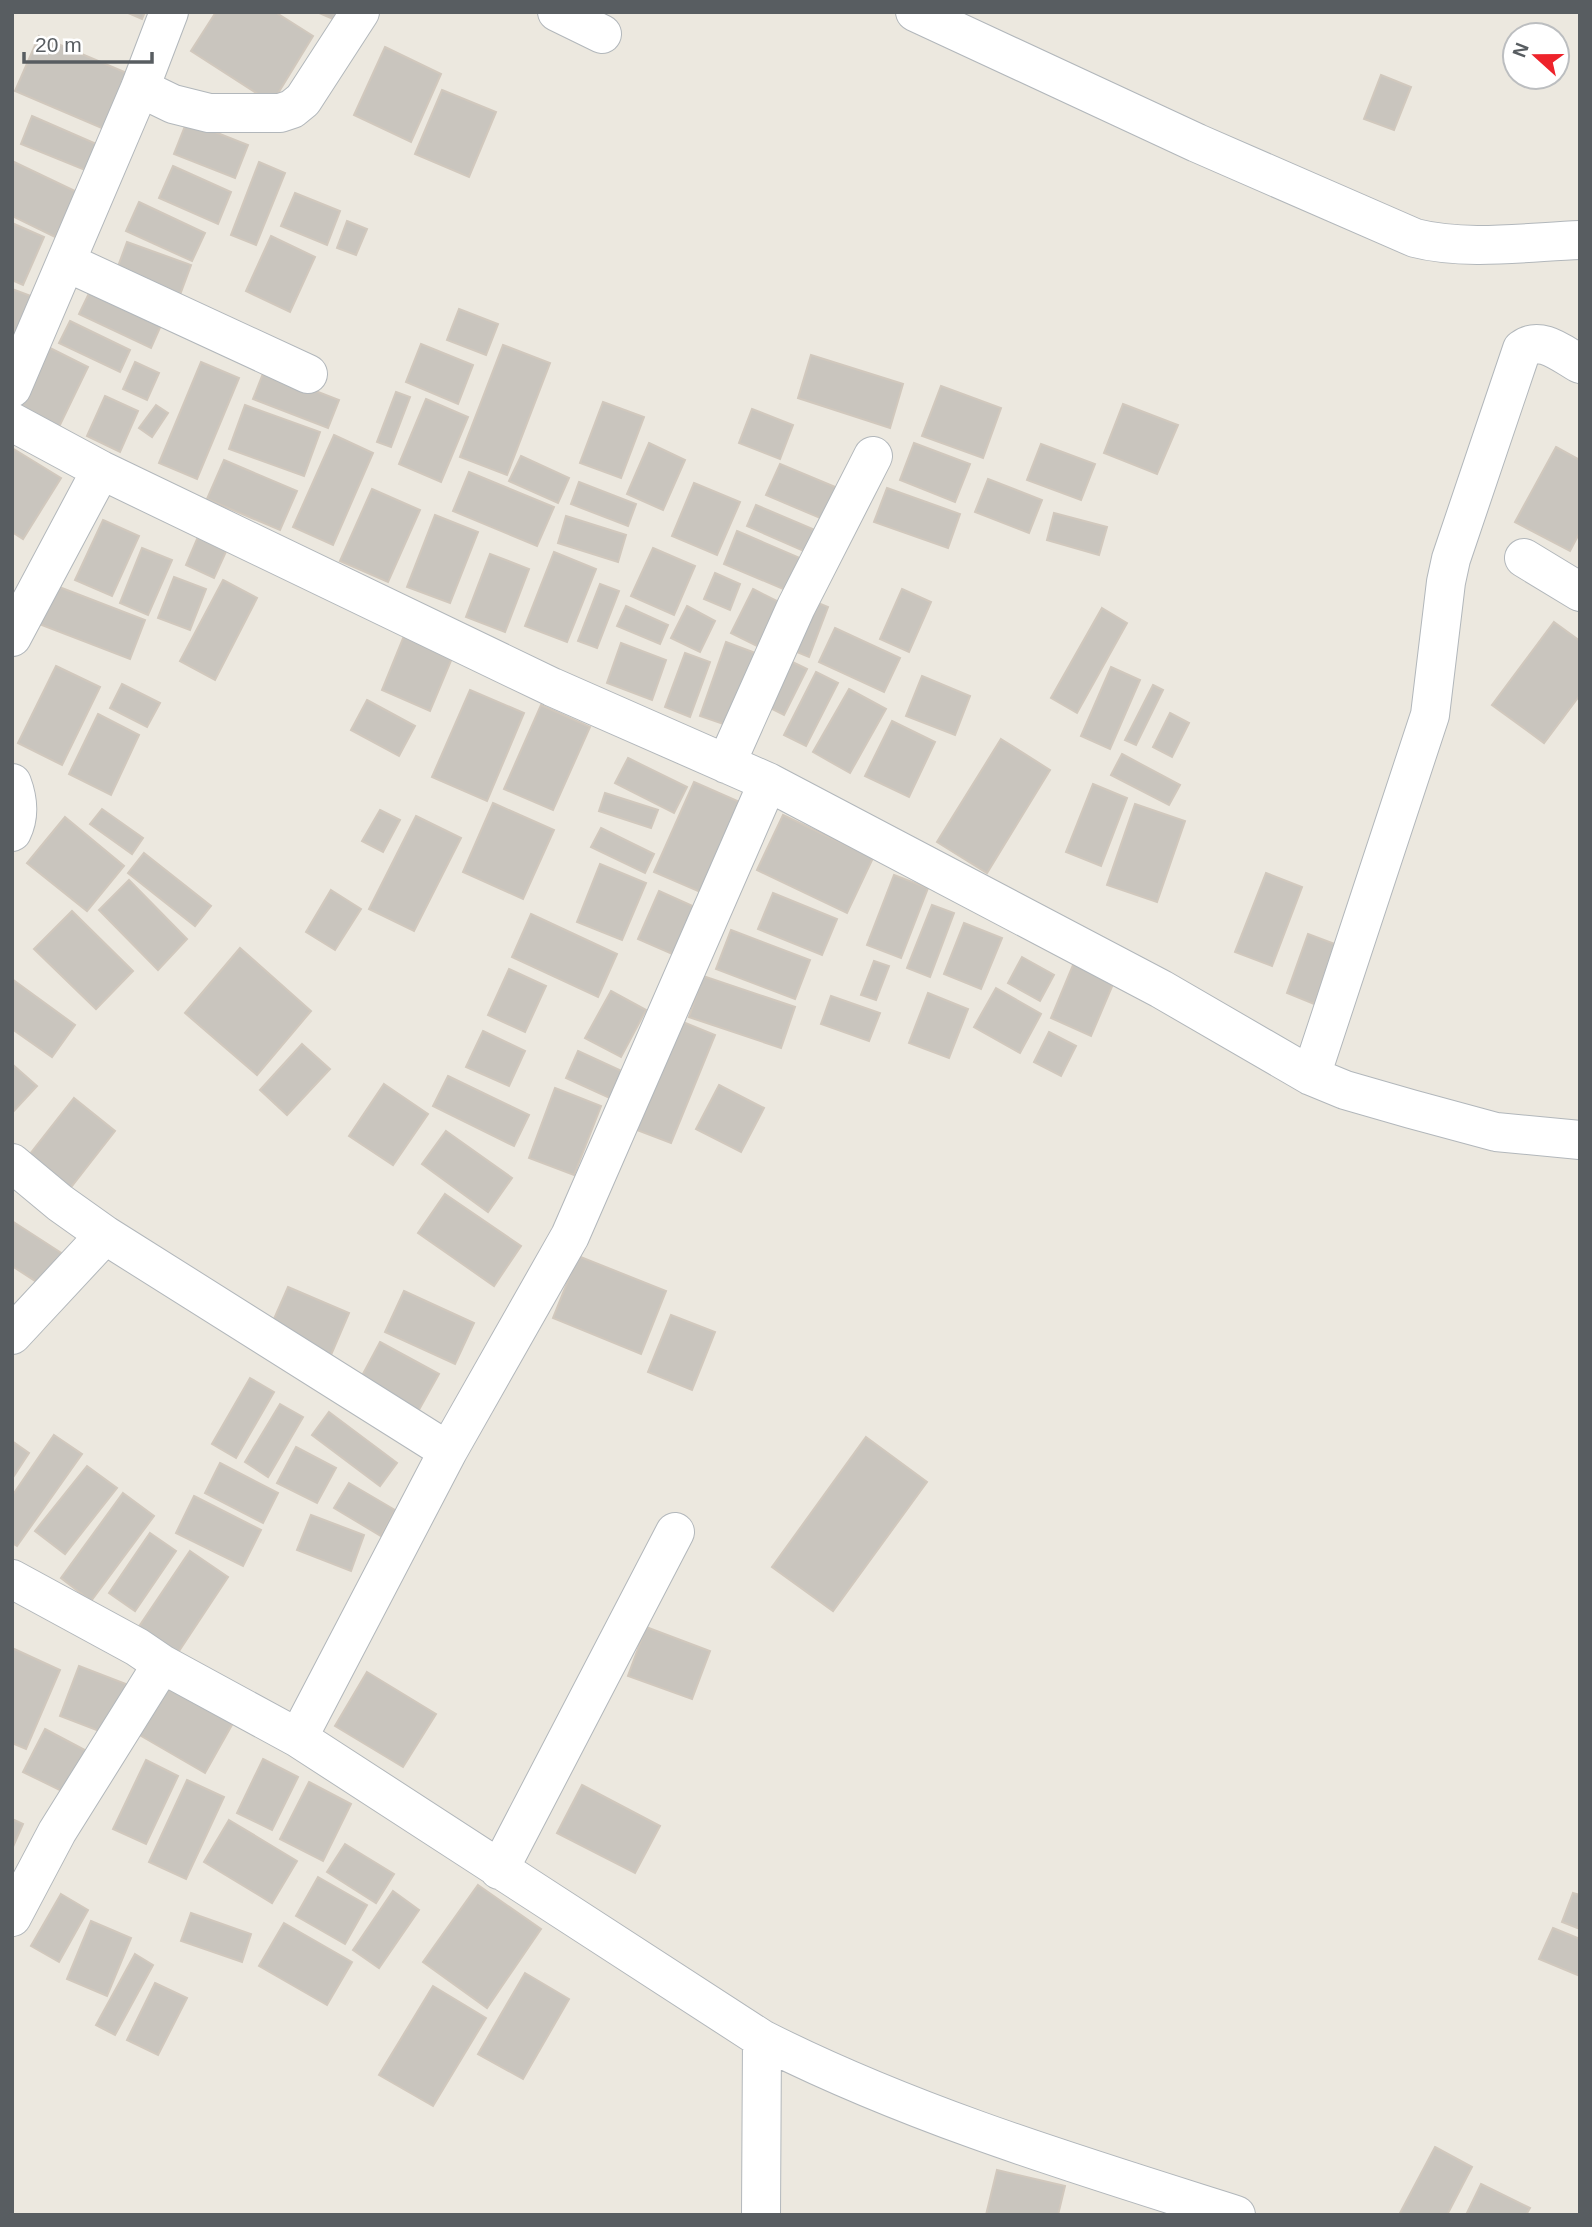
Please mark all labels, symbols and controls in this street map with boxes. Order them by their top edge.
scale bar [24,21,152,65]
north arrow [1501,21,1571,91]
text: 20 m [35,33,82,56]
text: N [1508,40,1533,60]

